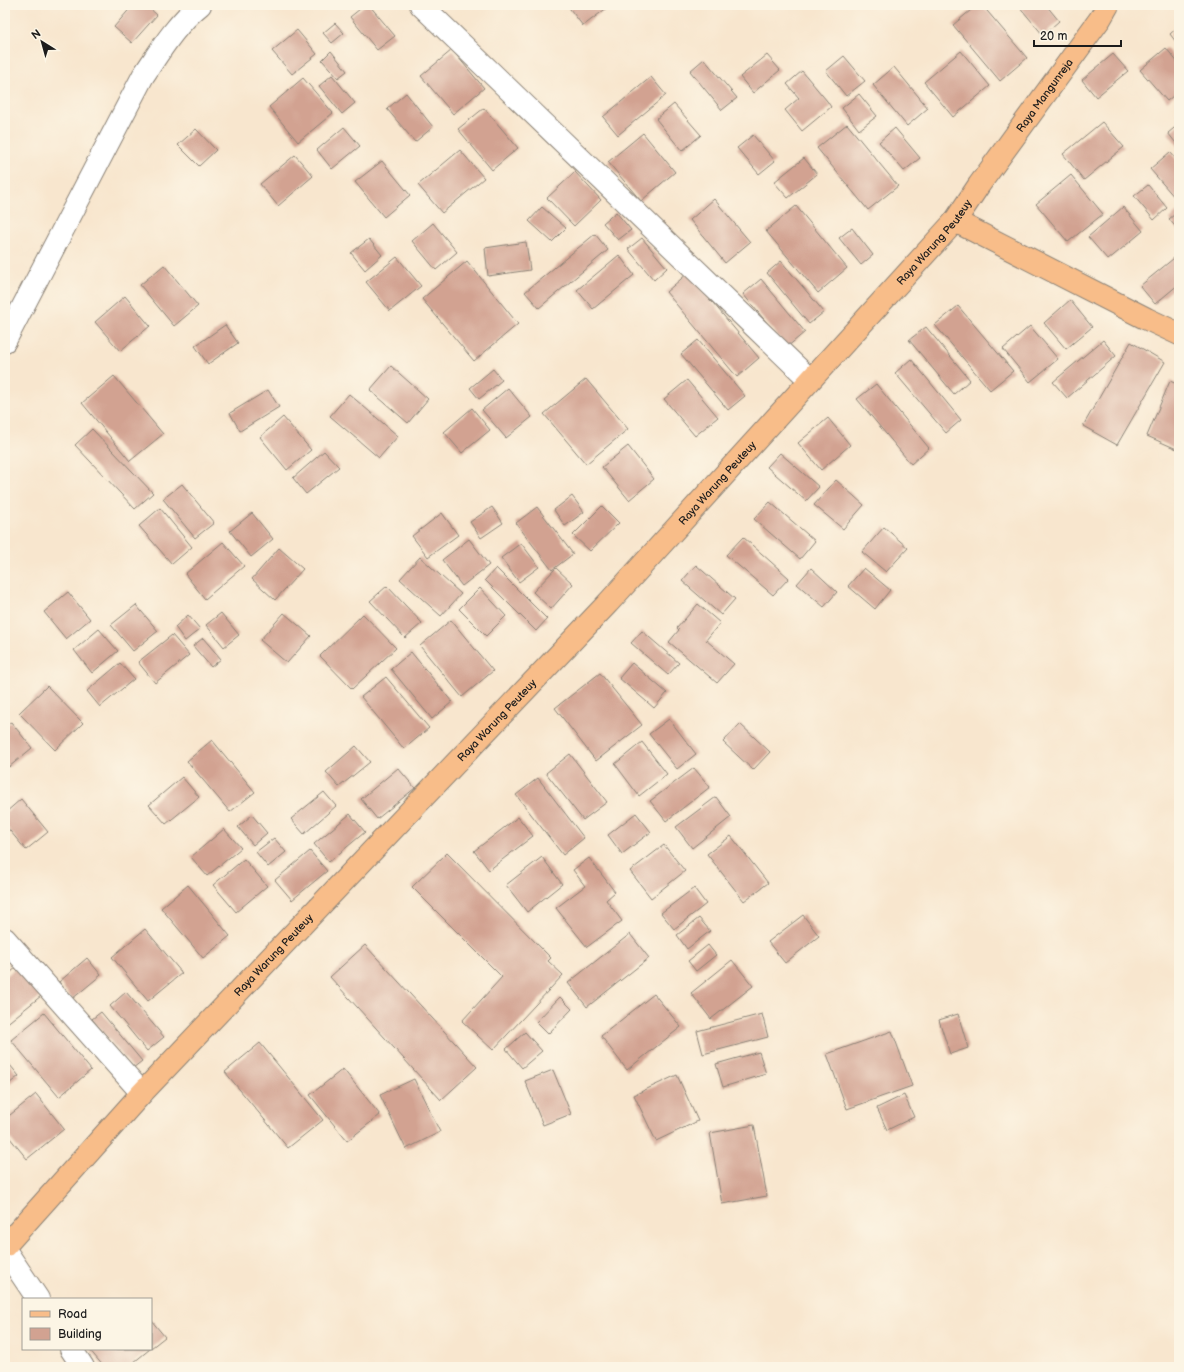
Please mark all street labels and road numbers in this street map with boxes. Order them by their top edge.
street label: Raya Mangunreja [1014,56,1076,135]
street label: Raya Warung Peuteuy [894,197,975,288]
street label: Raya Warung Peuteuy [676,438,759,528]
street label: Raya Warung Peuteuy [455,677,539,764]
street label: Raya Warung Peuteuy [232,911,316,999]

